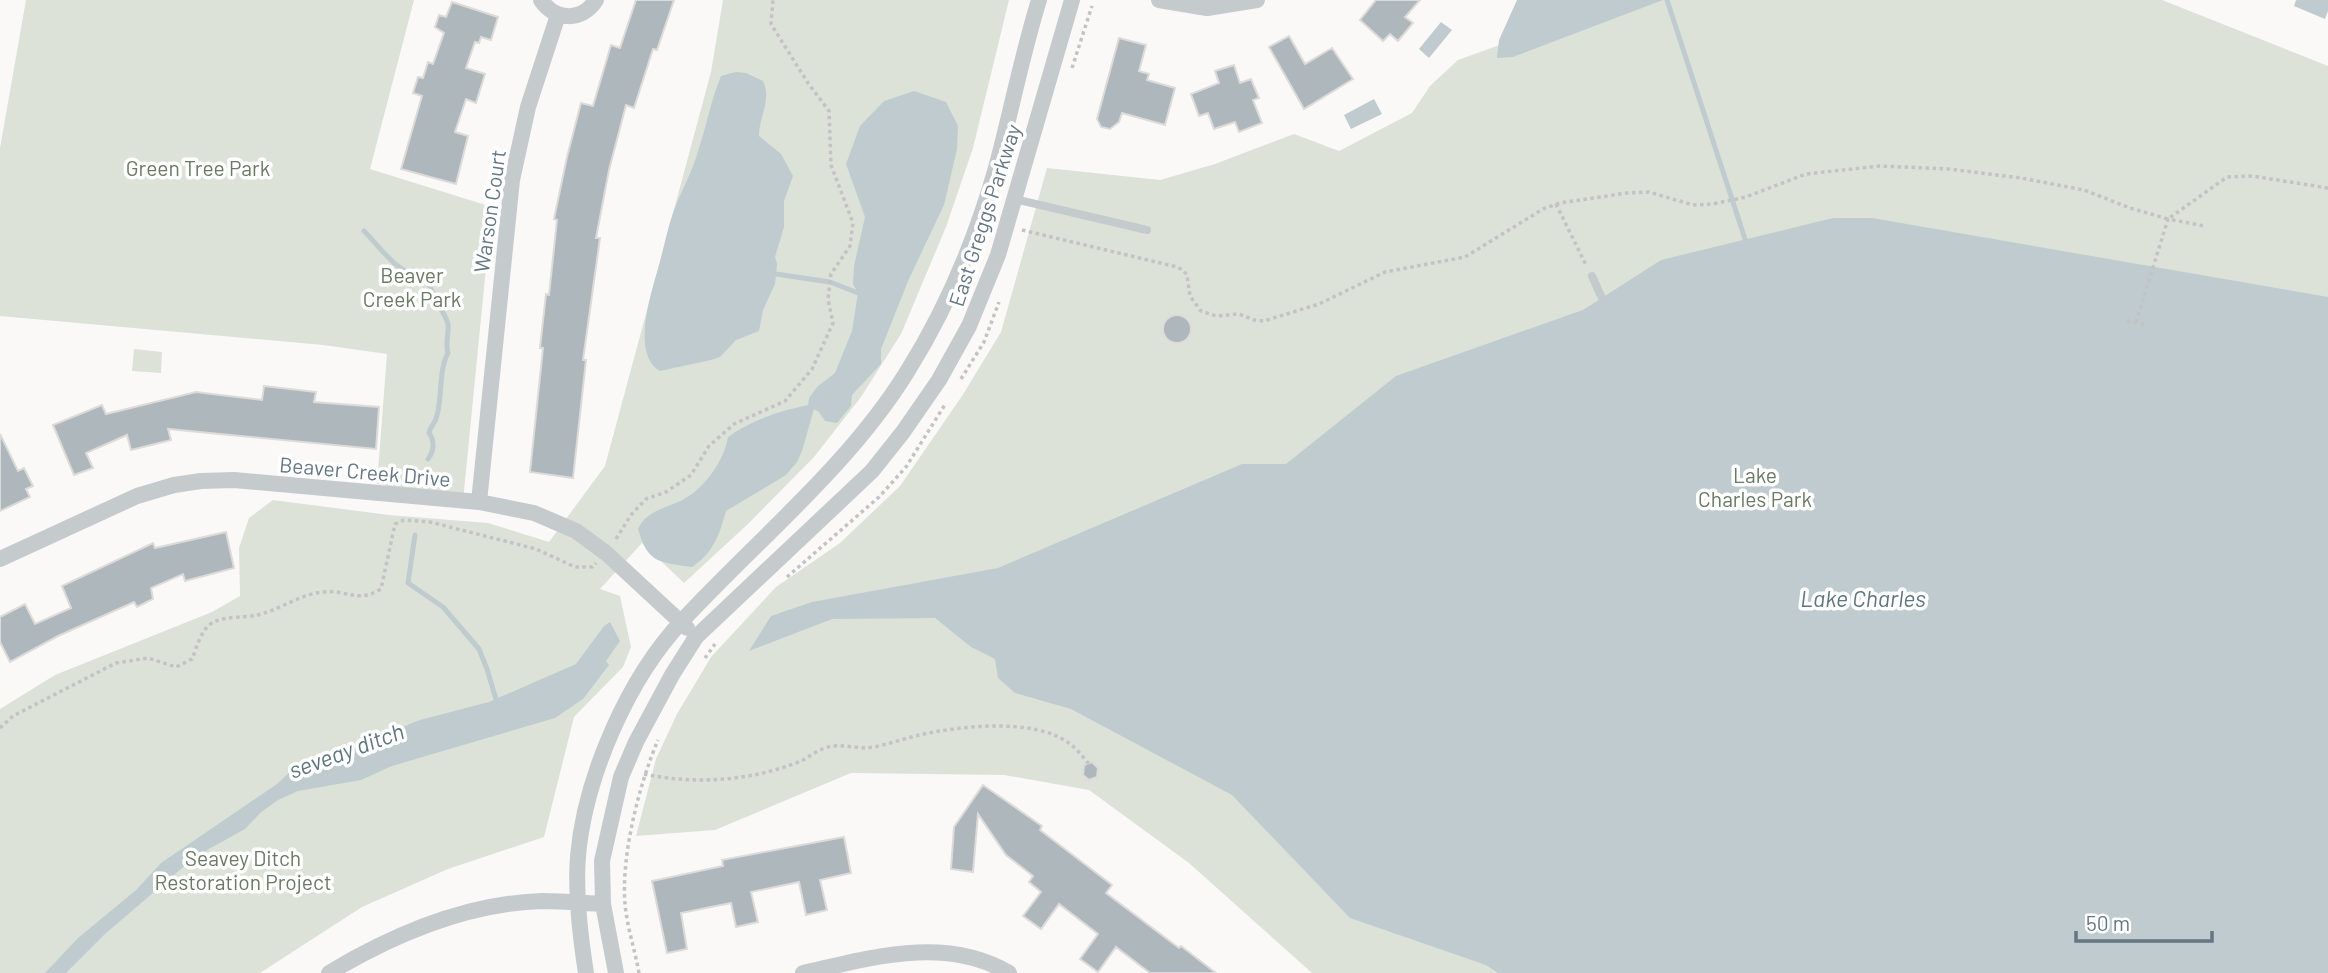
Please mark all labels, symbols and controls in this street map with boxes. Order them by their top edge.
street label: East Greggs Parkway [943,120,1025,309]
street label: Warson Court [468,148,510,274]
park label: Green Tree Park [126,155,270,180]
park label: Beaver Creek Park [363,262,461,311]
street label: Beaver Creek Drive [278,451,452,491]
park label: Lake Charles Park [1698,462,1812,511]
water label: Lake Charles [1800,584,1926,612]
water label: seveay ditch [285,716,407,784]
park label: Seavey Ditch Restoration Project [154,845,332,894]
scale bar [2076,900,2212,944]
text: 50 m [2086,910,2130,935]

